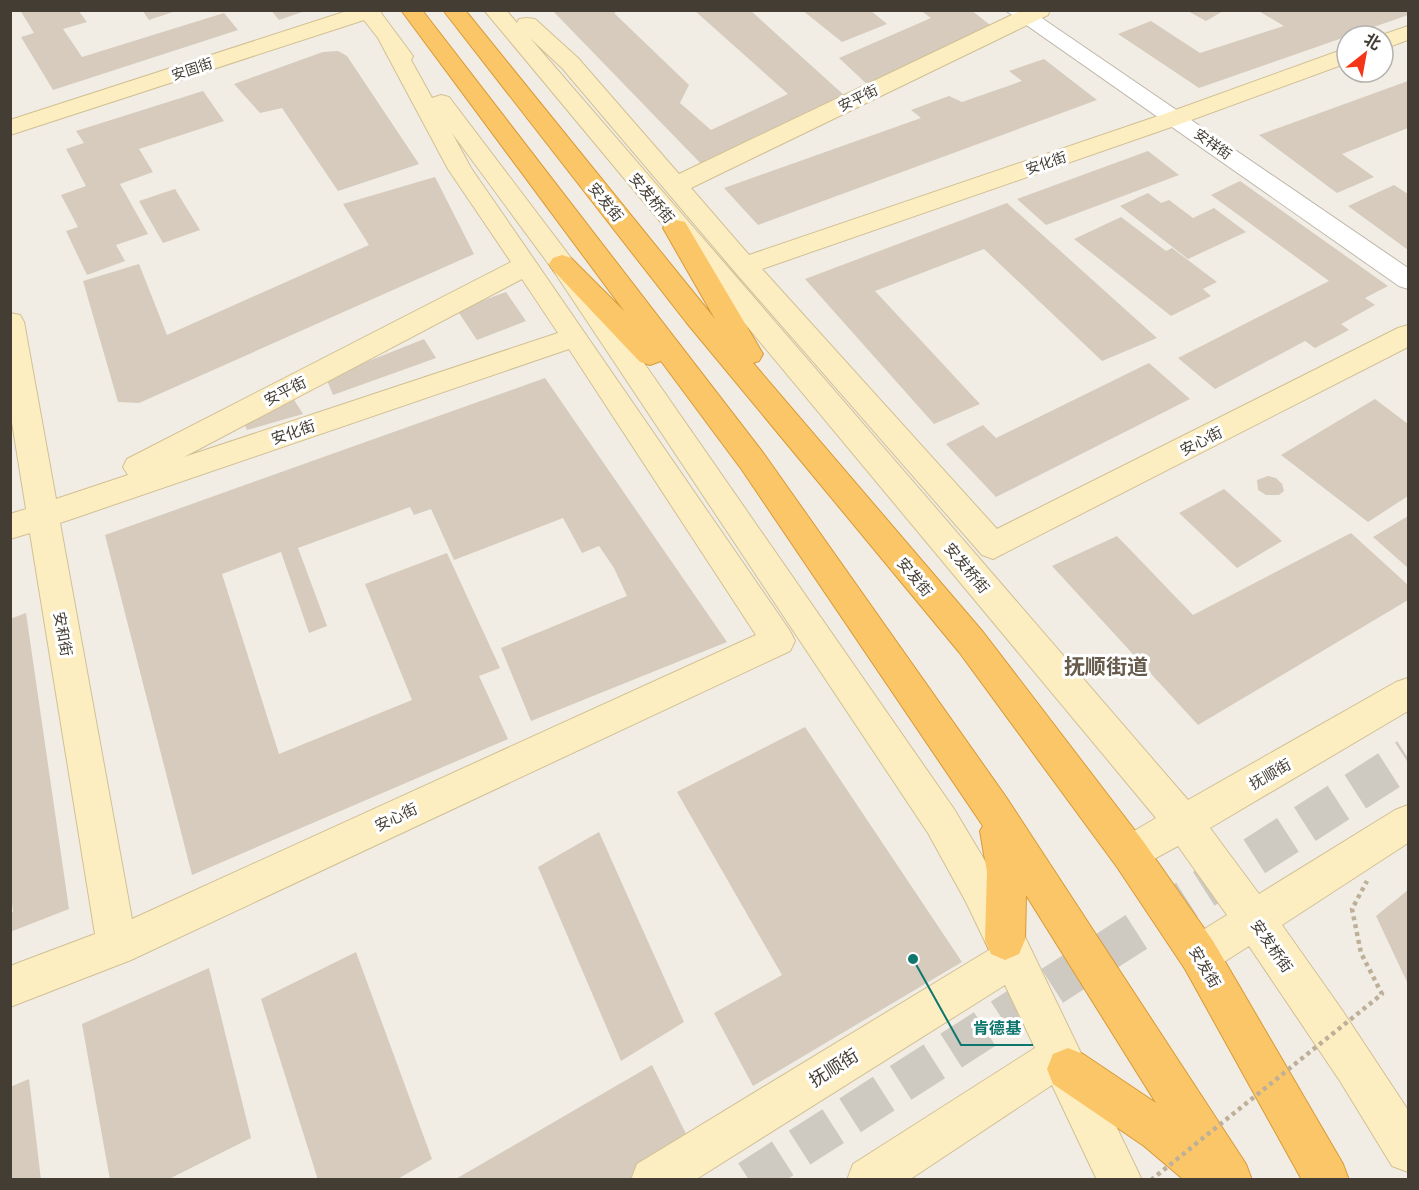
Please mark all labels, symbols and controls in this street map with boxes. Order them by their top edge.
north arrow [1335,24,1395,84]
text: 北 [1361,30,1384,53]
street label: 安固街 [170,55,214,83]
street label: 安平街 [836,82,880,114]
street label: 安祥街 [1191,125,1235,163]
street label: 安化街 [1024,149,1068,177]
street label: 安发桥街 [626,170,678,226]
street label: 安发街 [585,179,627,225]
street label: 安平街 [261,373,309,409]
street label: 安化街 [269,417,317,447]
street label: 安心街 [1177,423,1225,459]
street label: 安发桥街 [941,540,993,596]
street label: 安发街 [894,554,936,600]
street label: 安和街 [51,610,75,658]
district label: 抚顺街道 [1064,655,1148,678]
street label: 抚顺街 [1246,755,1294,793]
street label: 安心街 [372,800,420,834]
street label: 安发桥街 [1248,917,1296,975]
street label: 安发街 [1186,943,1224,991]
callout: 肯德基 [961,1011,1033,1045]
text: 肯德基 [973,1019,1022,1037]
street label: 抚顺街 [806,1045,862,1091]

